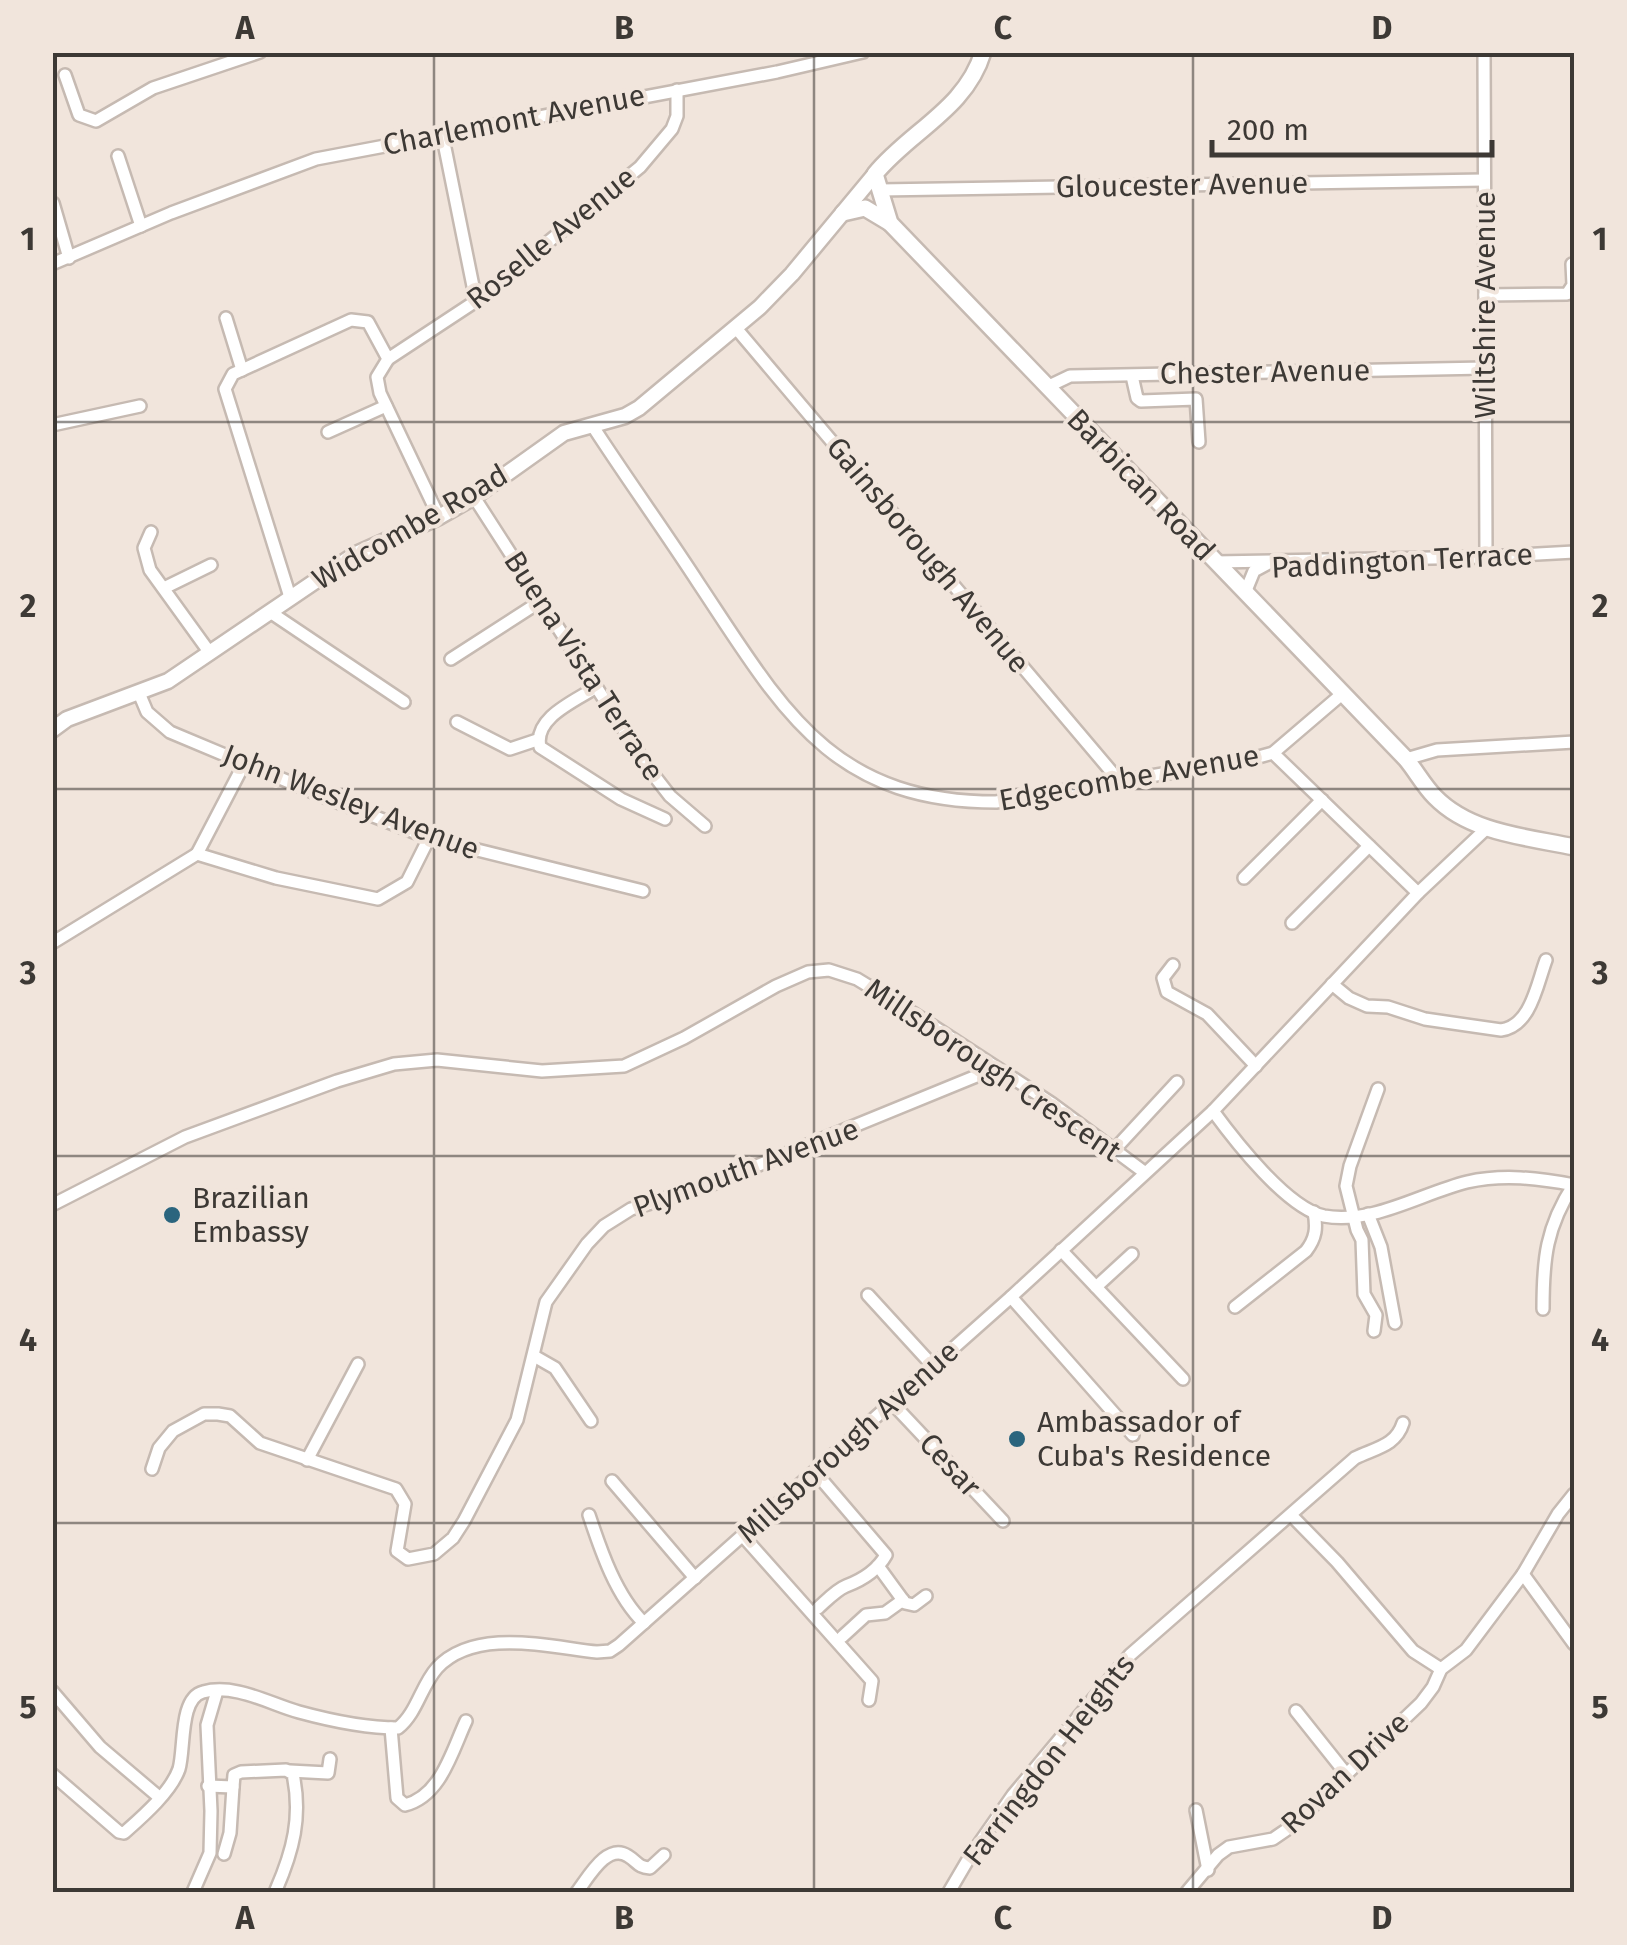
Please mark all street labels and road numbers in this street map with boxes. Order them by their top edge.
street label: Charlemont Avenue [380,77,648,163]
street label: Roselle Avenue [459,159,643,317]
street label: Gloucester Avenue [1055,165,1309,205]
street label: Wiltshire Avenue [1467,191,1503,419]
street label: Chester Avenue [1160,352,1370,392]
street label: Barbican Road [1059,401,1223,569]
street label: Gainsborough Avenue [819,430,1037,680]
street label: Widcombe Road [306,457,514,597]
street label: Paddington Terrace [1270,536,1534,586]
street label: Buena Vista Terrace [496,544,672,788]
street label: John Wesley Avenue [218,736,484,868]
street label: Edgecombe Avenue [996,737,1262,819]
street label: Millsborough Crescent [858,971,1128,1169]
street label: Plymouth Avenue [628,1111,864,1225]
street label: Millsborough Avenue [730,1333,966,1551]
street label: Cesar [912,1426,989,1505]
street label: Farringdon Heights [955,1647,1143,1873]
street label: Rovan Drive [1274,1705,1416,1841]

